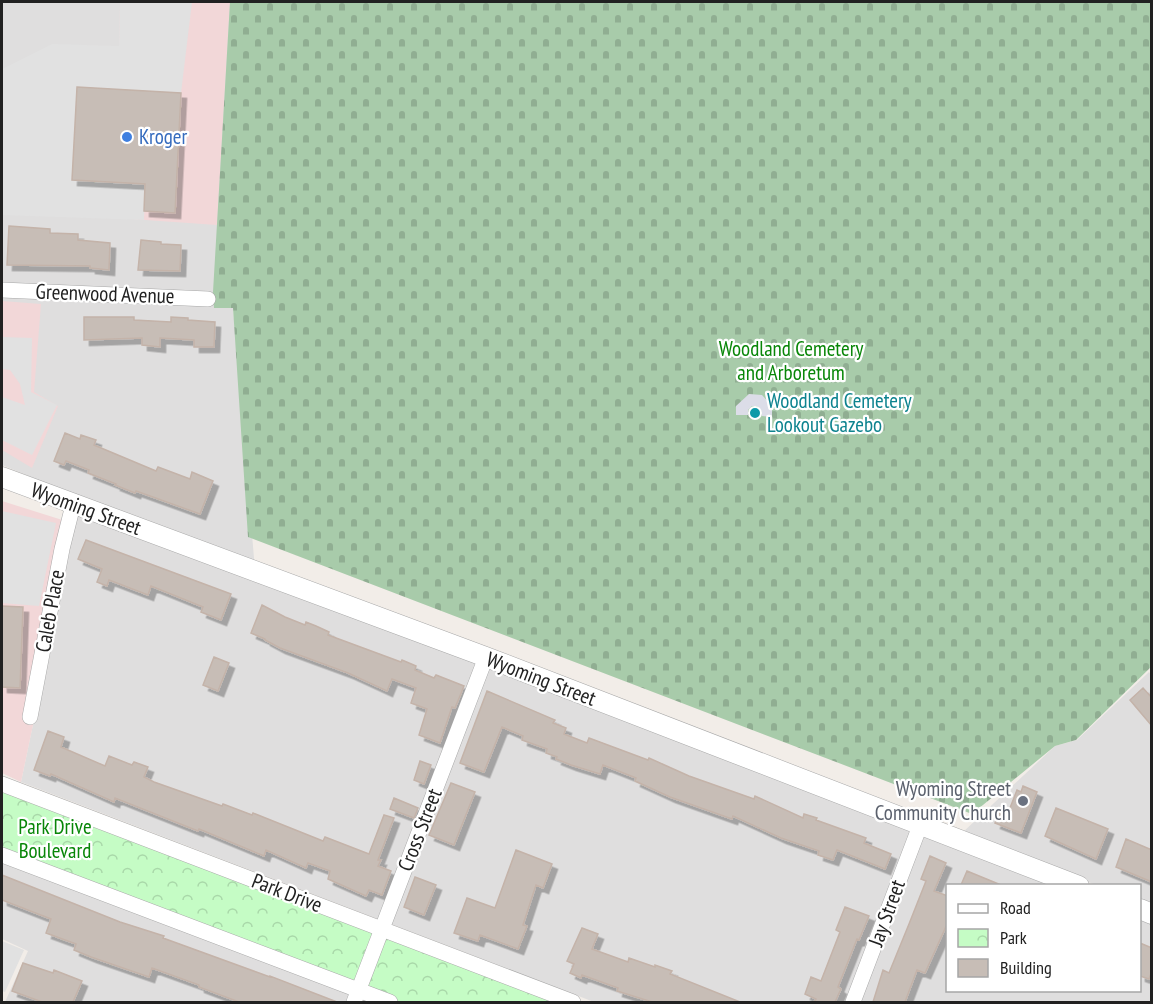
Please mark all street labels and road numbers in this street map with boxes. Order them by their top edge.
street label: Greenwood Avenue [35,278,175,309]
street label: Wyoming Street [27,476,145,541]
street label: Caleb Place [29,567,70,654]
street label: Wyoming Street [483,645,600,712]
street label: Cross Street [391,784,448,875]
street label: Park Drive [248,867,326,918]
street label: Jay Street [862,876,911,951]

